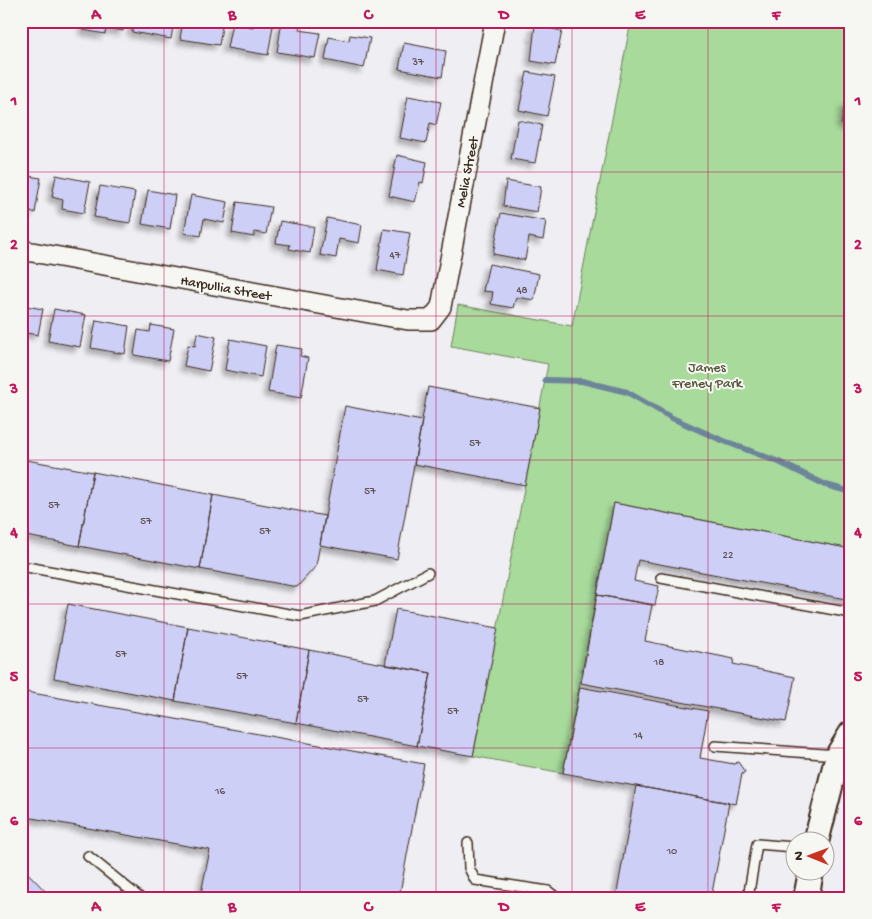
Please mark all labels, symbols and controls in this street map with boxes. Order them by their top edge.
text: A [90,7,102,26]
text: B [227,7,237,26]
text: C [363,7,374,26]
text: D [497,7,510,26]
text: E [635,7,646,26]
text: F [771,7,782,26]
house number: 37 [411,57,424,69]
text: 1 [10,93,17,112]
text: 1 [854,93,861,112]
street label: Melia Street [453,135,484,209]
text: 2 [10,237,18,256]
text: 2 [854,237,862,256]
house number: 47 [390,250,401,262]
street label: Harpullia Street [179,273,274,306]
house number: 48 [516,285,528,297]
park label: James Freney Park [671,360,744,393]
text: 3 [9,381,18,400]
text: 3 [853,381,862,400]
house number: 57 [469,438,481,450]
house number: 57 [364,486,376,498]
house number: 57 [48,500,60,512]
house number: 57 [140,516,152,528]
text: 4 [9,525,18,544]
text: 4 [853,525,862,544]
house number: 57 [259,526,271,538]
house number: 22 [723,550,734,562]
house number: 57 [115,649,127,661]
house number: 18 [653,657,664,669]
text: 5 [10,669,19,688]
text: 5 [854,669,863,688]
house number: 57 [236,671,248,683]
house number: 57 [357,694,369,706]
house number: 57 [447,706,459,718]
house number: 14 [632,730,644,742]
house number: 16 [214,786,225,798]
text: 6 [10,813,19,832]
text: 6 [854,813,863,832]
north arrow [784,832,834,882]
house number: 10 [666,846,677,858]
text: N [791,851,808,861]
text: A [90,899,102,918]
text: B [227,899,237,918]
text: C [363,899,374,918]
text: D [497,899,510,918]
text: E [635,899,646,918]
text: F [771,899,782,918]

